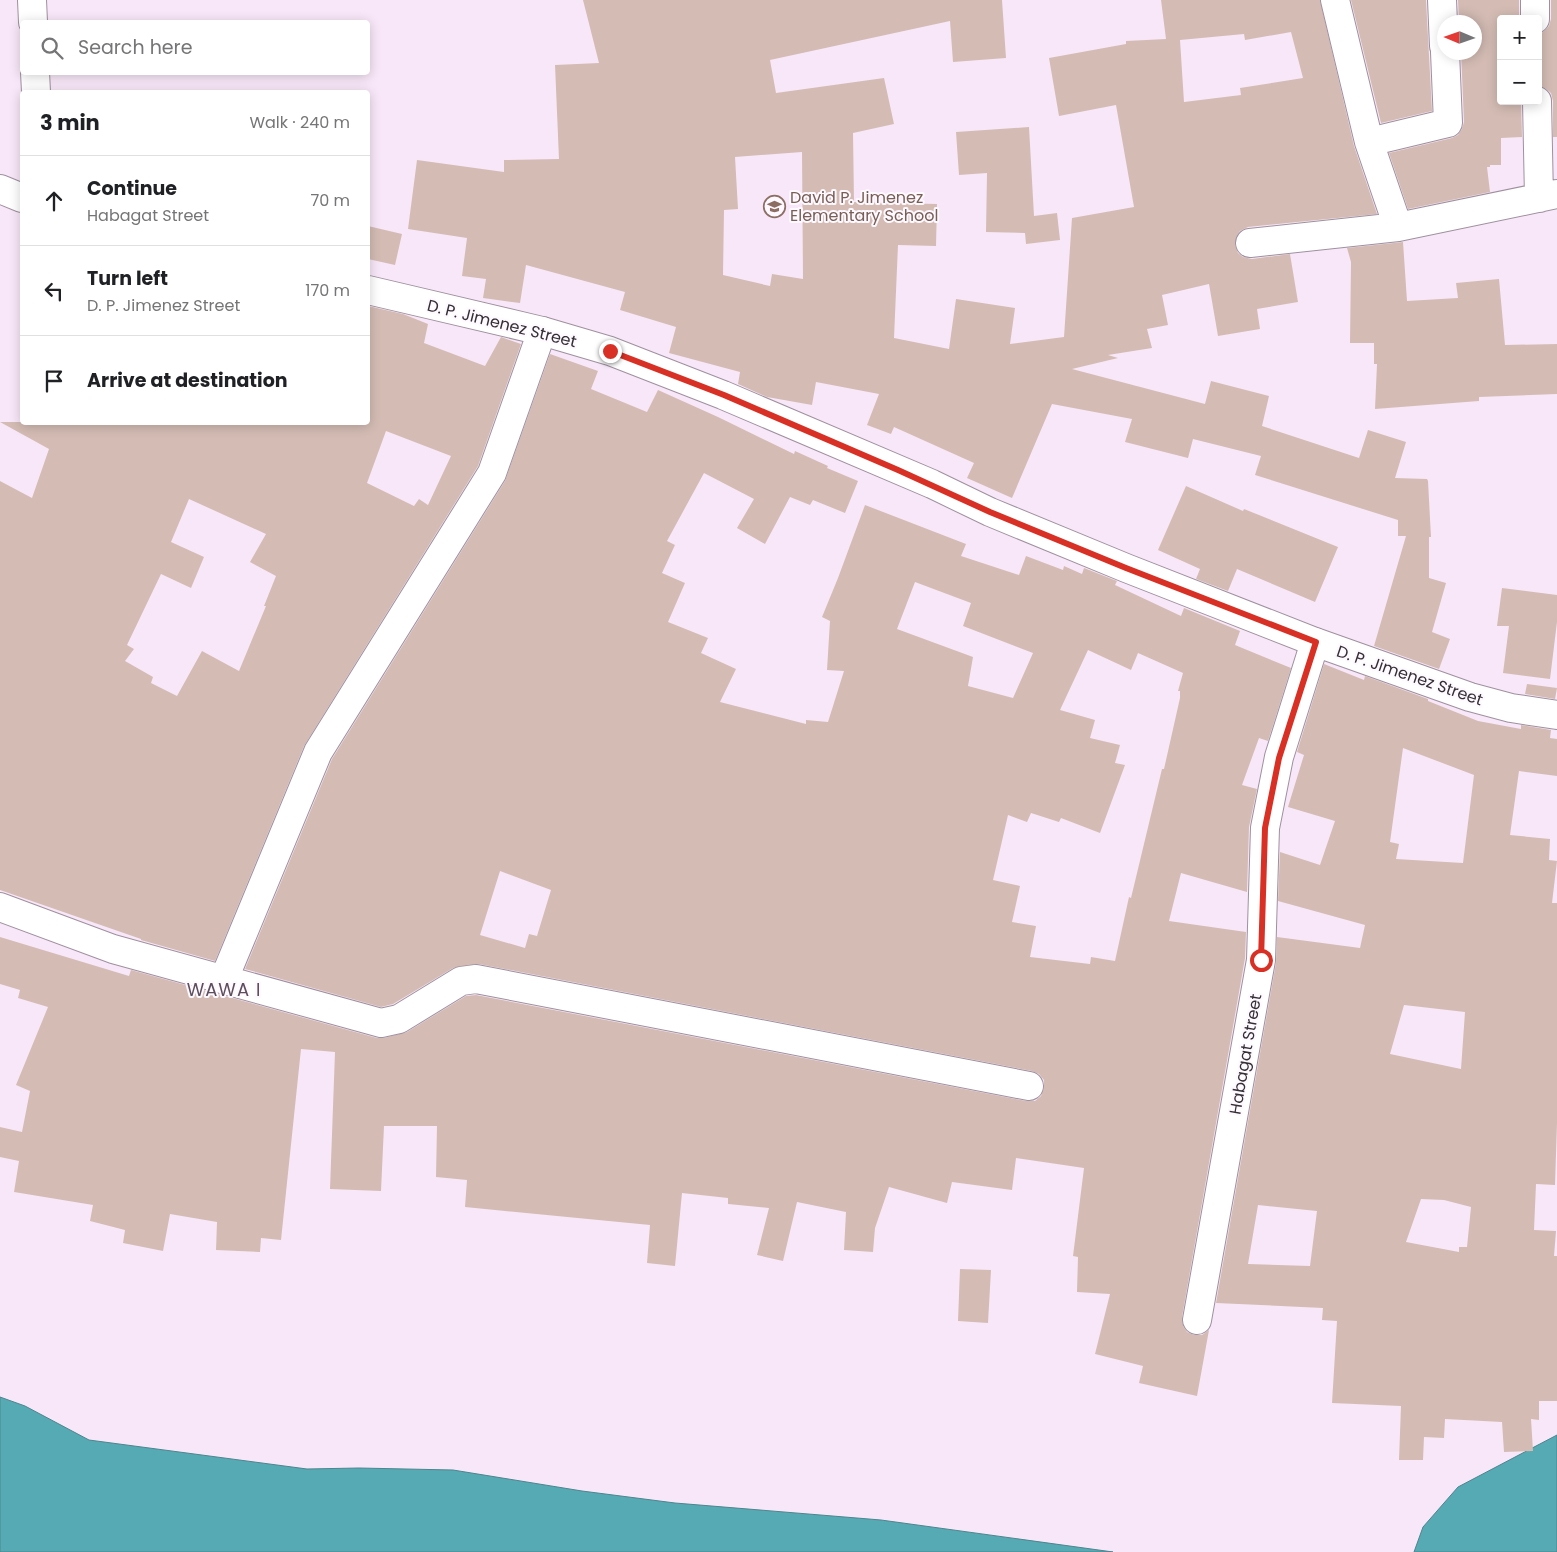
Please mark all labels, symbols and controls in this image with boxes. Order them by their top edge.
north arrow [1437,15,1482,60]
map controls [1497,15,1542,105]
button: + [1497,15,1542,60]
search box [20,20,370,75]
icon: search [38,34,66,62]
text: Search here [78,34,192,61]
button: − [1497,60,1542,105]
text: 3 min [40,108,100,137]
text: Walk · 240 m [249,111,350,134]
text: Continue [87,175,177,202]
place label: David P. Jimenez Elementary School [790,186,938,227]
icon: ahead [40,187,68,215]
text: 70 m [310,189,350,212]
school or university icon: David P. Jimenez Elementary School [762,194,786,218]
text: Habagat Street [87,204,209,227]
text: Turn left [87,265,168,292]
icon: left [40,277,68,305]
text: 170 m [305,279,350,302]
text: D. P. Jimenez Street [87,294,240,317]
street label: D. P. Jimenez Street [425,294,579,353]
route end [599,340,622,363]
icon: arrive [40,367,68,395]
text: Arrive at destination [87,367,288,394]
street label: D. P. Jimenez Street [1334,640,1486,711]
route start [1250,949,1273,972]
district label: WAWA I [187,977,261,1002]
street label: Habagat Street [1224,992,1267,1116]

